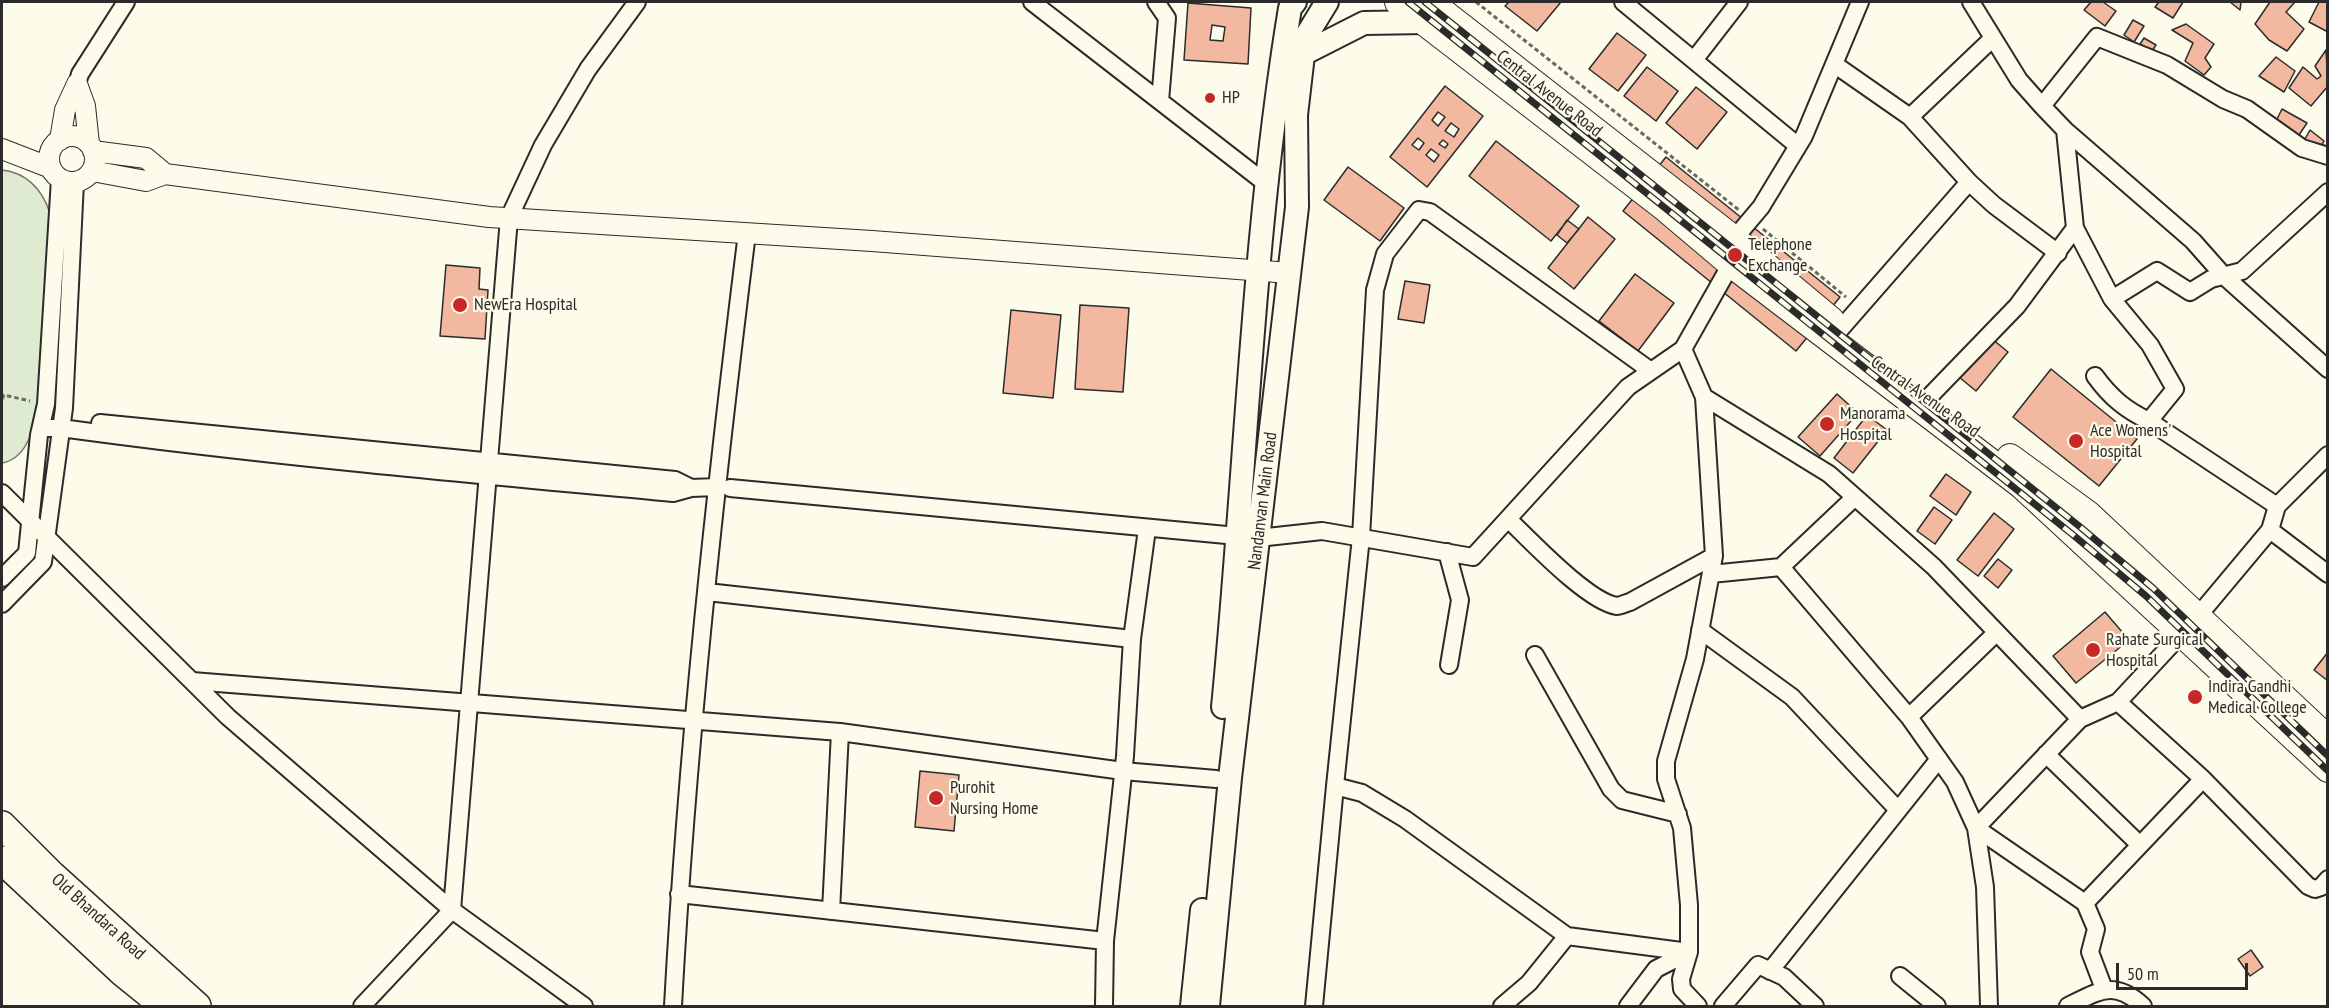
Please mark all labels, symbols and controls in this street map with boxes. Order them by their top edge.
street label: Central Avenue Road [1492,46,1606,142]
place label: HP [1222,87,1240,109]
marker: HP [1203,91,1217,105]
place label: Telephone Exchange [1748,234,1812,276]
marker: Telephone Exchange [1726,246,1744,264]
place label: NewEra Hospital [474,294,577,316]
marker: NewEra Hospital [451,296,469,314]
street label: Central Avenue Road [1866,351,1984,443]
place label: Manorama Hospital [1840,403,1905,446]
marker: Manorama Hospital [1818,415,1836,433]
place label: Ace Womens' Hospital [2090,420,2171,462]
street label: Nandanvan Main Road [1244,431,1282,571]
marker: Ace Womens' Hospital [2067,432,2085,450]
place label: Rahate Surgical Hospital [2106,629,2203,672]
marker: Rahate Surgical Hospital [2084,641,2102,659]
place label: Indira Gandhi Medical College [2208,676,2307,718]
marker: Indira Gandhi Medical College [2186,688,2204,706]
place label: Purohit Nursing Home [950,777,1038,820]
marker: Purohit Nursing Home [927,789,945,807]
street label: Old Bhandara Road [47,869,149,965]
scale bar [2119,951,2251,989]
text: 50 m [2127,962,2159,985]

